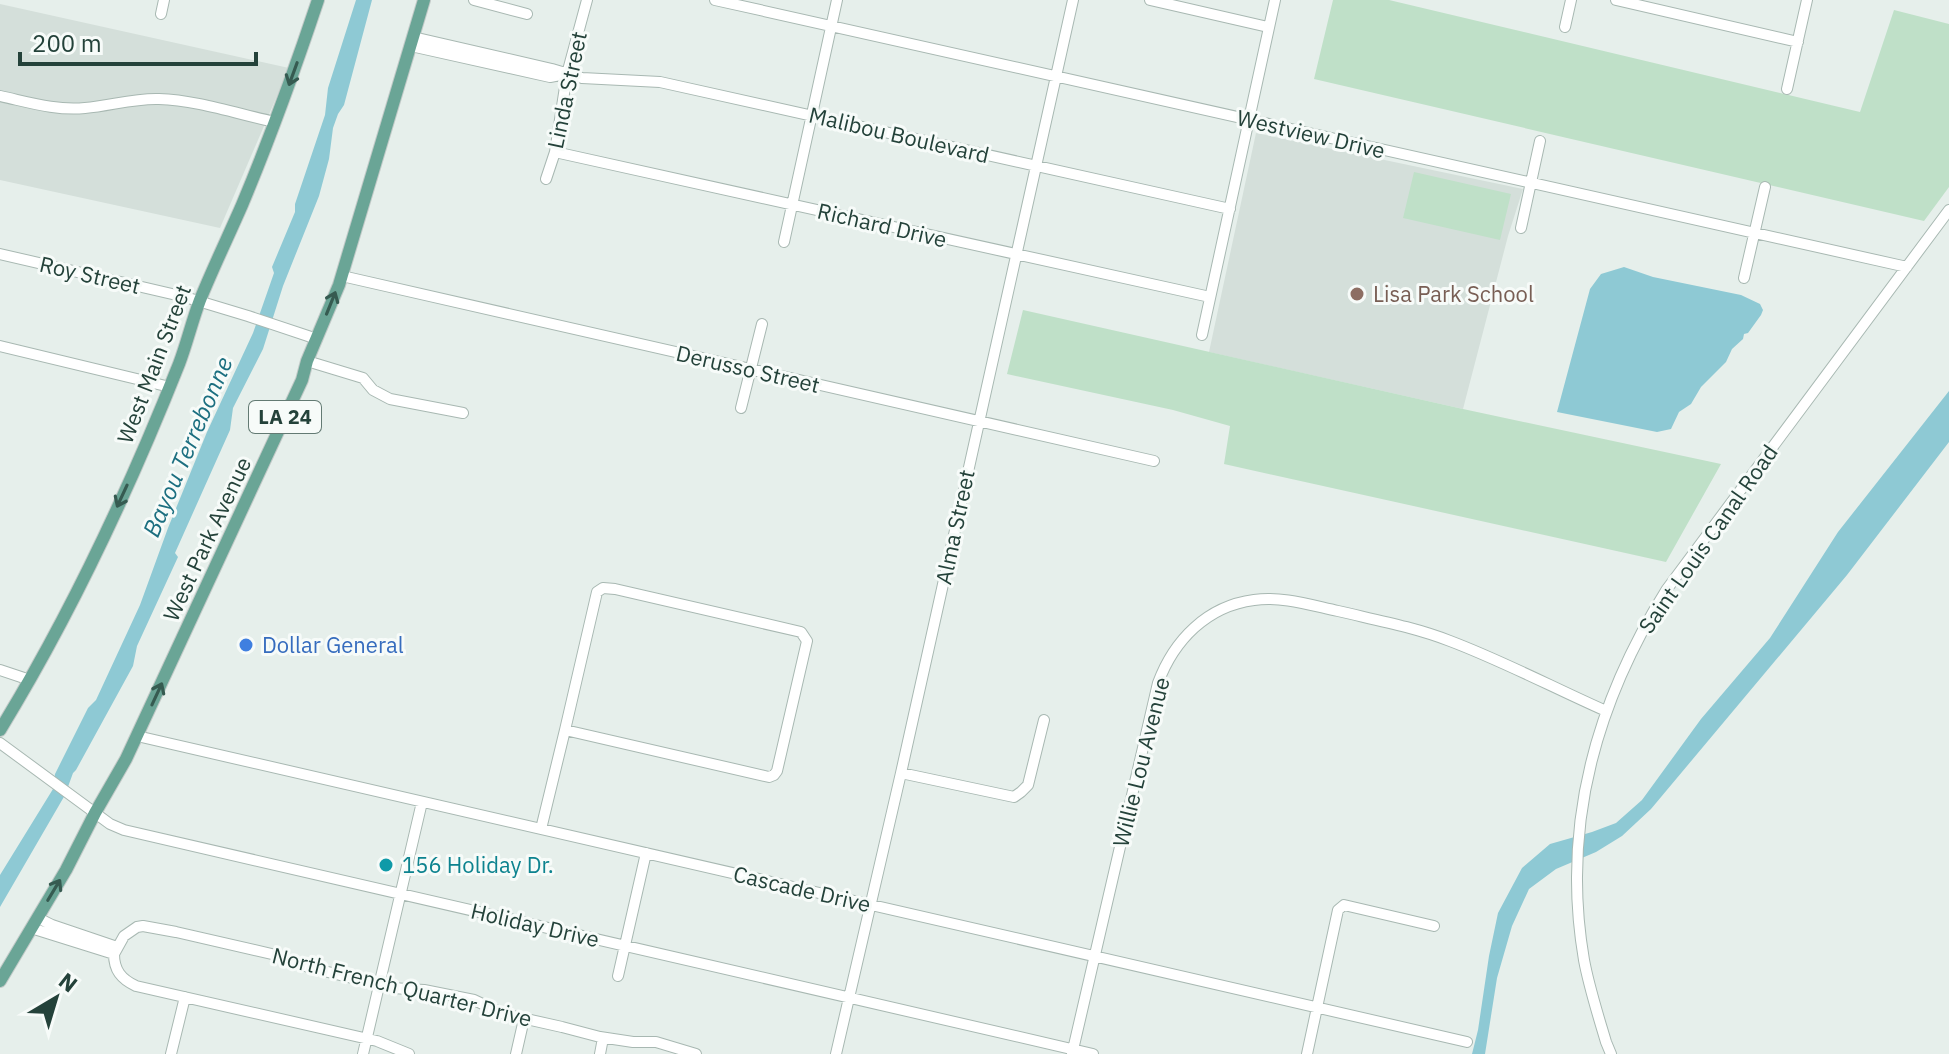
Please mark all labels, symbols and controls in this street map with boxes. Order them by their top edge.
scale bar [20,16,256,66]
text: 200 m [32,27,102,59]
street label: Linda Street [540,29,593,151]
one-way arrow [285,61,299,86]
street label: Malibou Boulevard [806,100,992,169]
street label: Westview Drive [1234,102,1388,165]
street label: Richard Drive [815,196,950,253]
street label: Roy Street [37,249,143,300]
place label: Lisa Park School [1373,279,1534,308]
street label: West Main Street [110,280,197,447]
marker: Lisa Park School [1348,285,1366,303]
one-way arrow [325,292,340,316]
street label: Derusso Street [673,338,823,399]
water label: Bayou Terrebonne [135,352,239,542]
road number: LA 24 [249,401,321,433]
street label: Saint Louis Canal Road [1632,439,1784,639]
street label: West Park Avenue [156,452,257,626]
street label: Alma Street [928,467,981,587]
one-way arrow [113,483,128,508]
place label: Dollar General [262,630,404,659]
marker: Dollar General [237,636,255,654]
street label: Willie Lou Avenue [1105,674,1176,850]
one-way arrow [150,683,165,707]
place label: 156 Holiday Dr. [402,850,554,879]
marker: 156 Holiday Dr. [377,856,395,874]
street label: Cascade Drive [731,859,874,918]
one-way arrow [47,879,63,902]
street label: Holiday Drive [468,896,602,953]
street label: North French Quarter Drive [269,940,535,1033]
north arrow [16,958,96,1038]
text: N [53,966,84,998]

